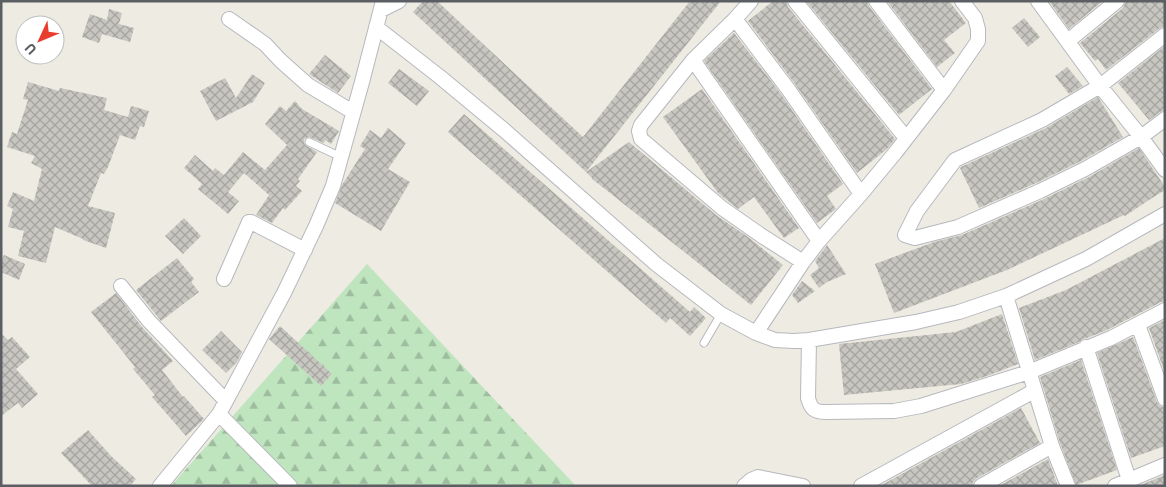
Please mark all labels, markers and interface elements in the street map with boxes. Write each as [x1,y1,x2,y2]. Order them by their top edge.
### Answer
north arrow [15,15,65,65]
text: U [21,39,40,59]

